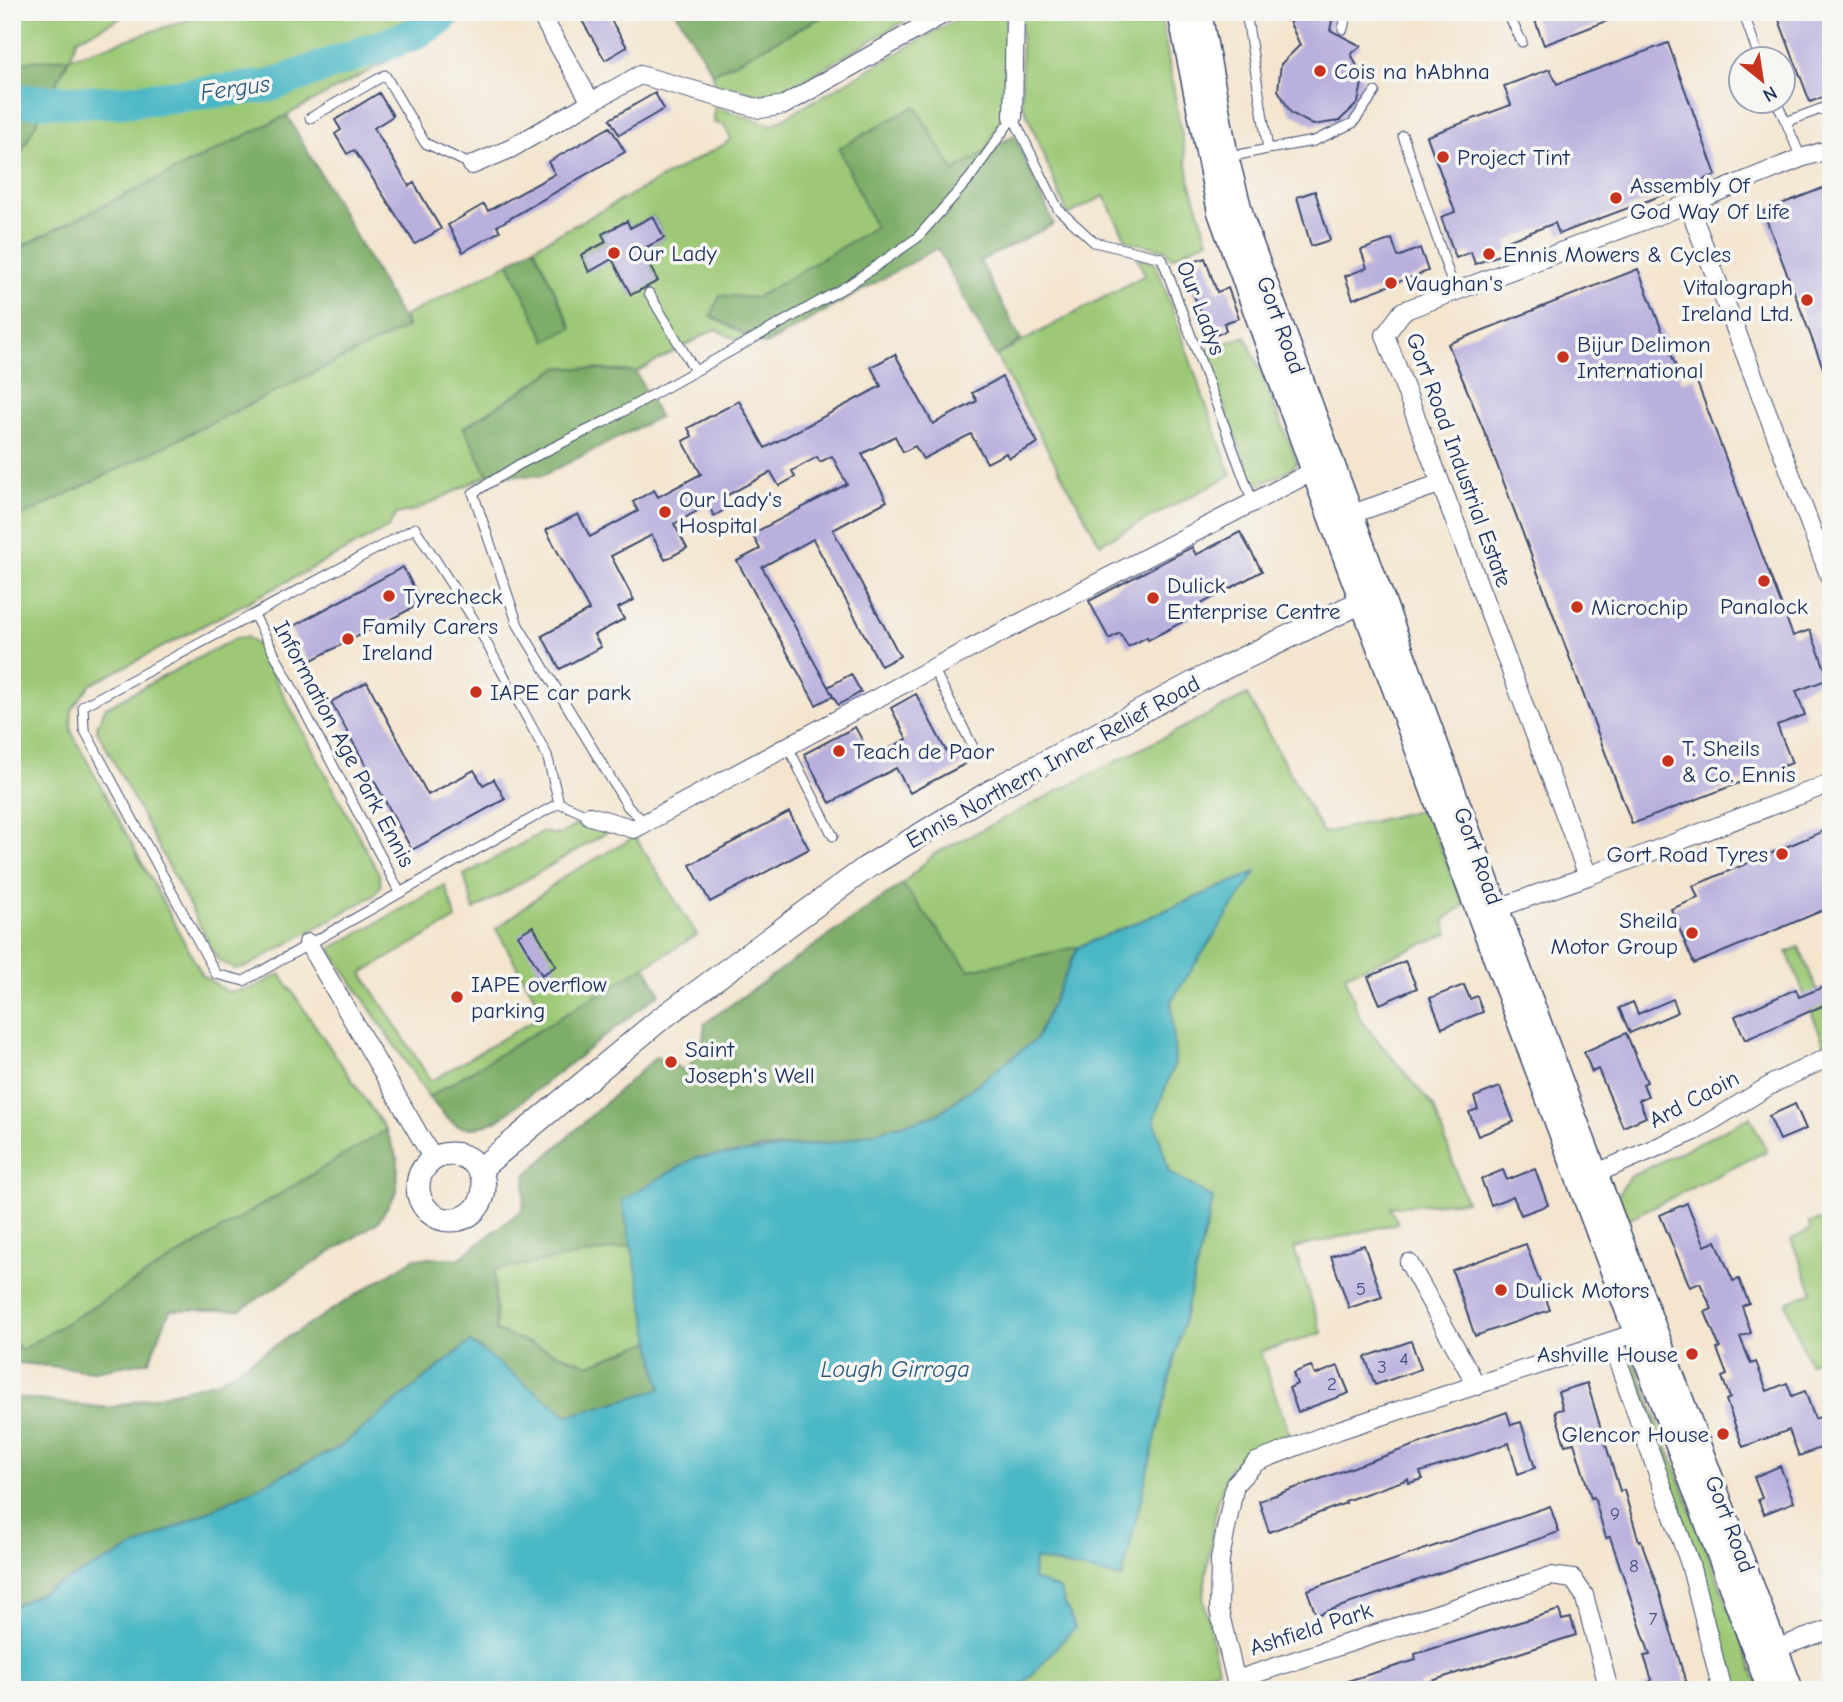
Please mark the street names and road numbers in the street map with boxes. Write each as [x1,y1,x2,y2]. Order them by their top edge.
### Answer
street label: Our Ladys [1171,257,1231,359]
street label: Gort Road [1251,273,1311,377]
street label: Gort Road Industrial Estate [1400,329,1518,591]
street label: Information Age Park Ennis [268,616,420,872]
street label: Ennis Northern Inner Relief Road [902,670,1204,854]
street label: Gort Road [1448,804,1508,908]
street label: Ard Caoin [1644,1064,1744,1134]
street label: Gort Road [1699,1472,1761,1576]
street label: Ashfield Park [1246,1596,1376,1662]

